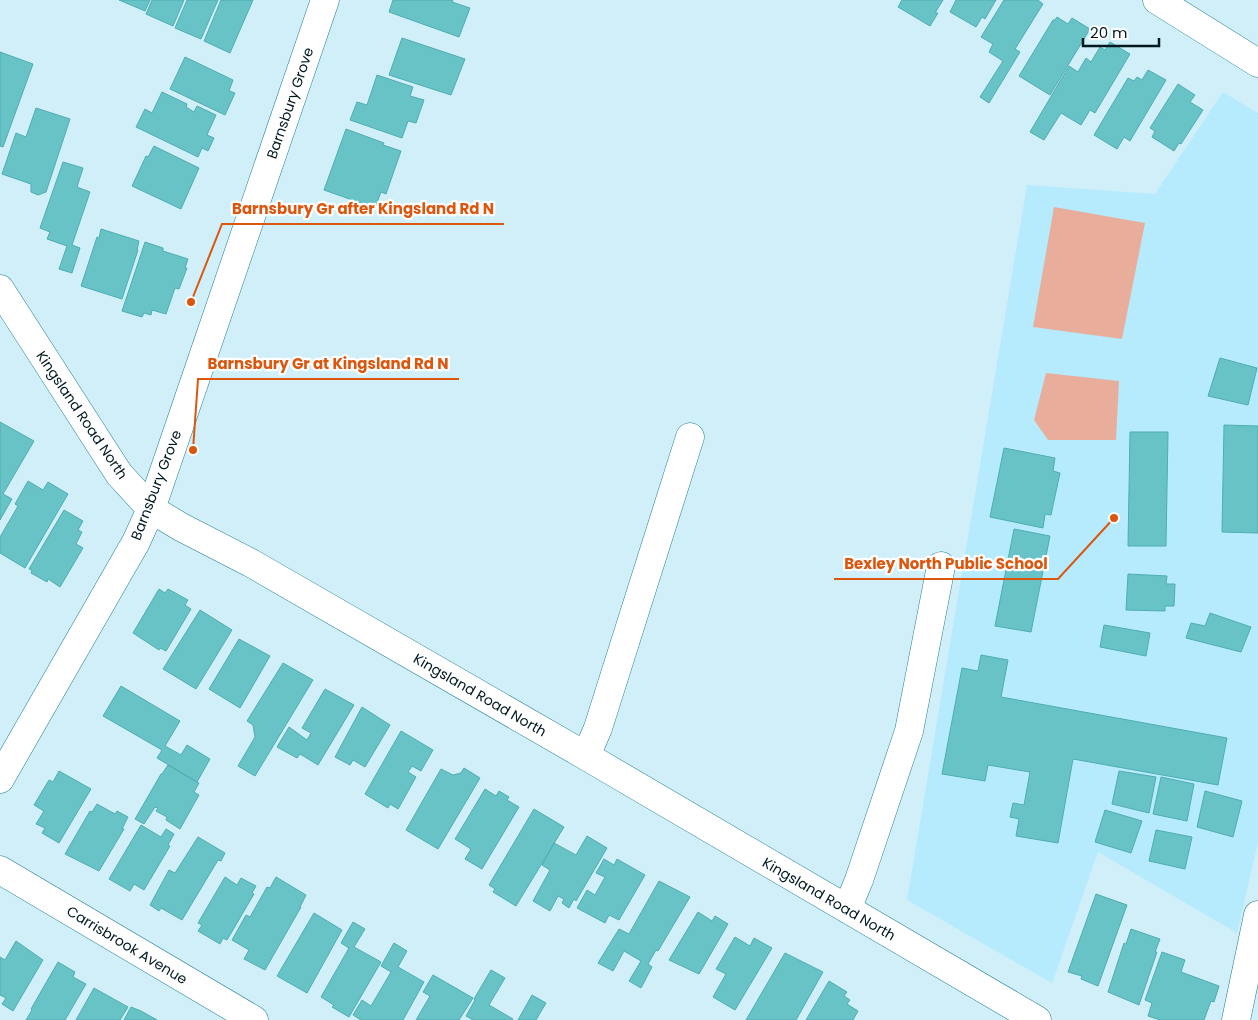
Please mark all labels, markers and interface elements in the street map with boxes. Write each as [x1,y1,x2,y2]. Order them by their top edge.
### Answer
scale bar [1083,15,1159,47]
text: 20 m [1090,22,1128,43]
street label: Barnsbury Grove [262,44,319,161]
callout: Barnsbury Gr after Kingsland Rd N [222,194,504,224]
text: Barnsbury Gr after Kingsland Rd N [232,198,494,219]
street label: Kingsland Road North [32,347,132,483]
callout: Barnsbury Gr at Kingsland Rd N [198,349,459,379]
text: Barnsbury Gr at Kingsland Rd N [208,353,448,374]
street label: Barnsbury Grove [126,427,186,543]
callout: Bexley North Public School [834,549,1058,579]
text: Bexley North Public School [844,553,1048,574]
street label: Kingsland Road North [410,649,550,741]
street label: Kingsland Road North [759,853,899,945]
street label: Carrisbrook Avenue [63,901,191,989]

